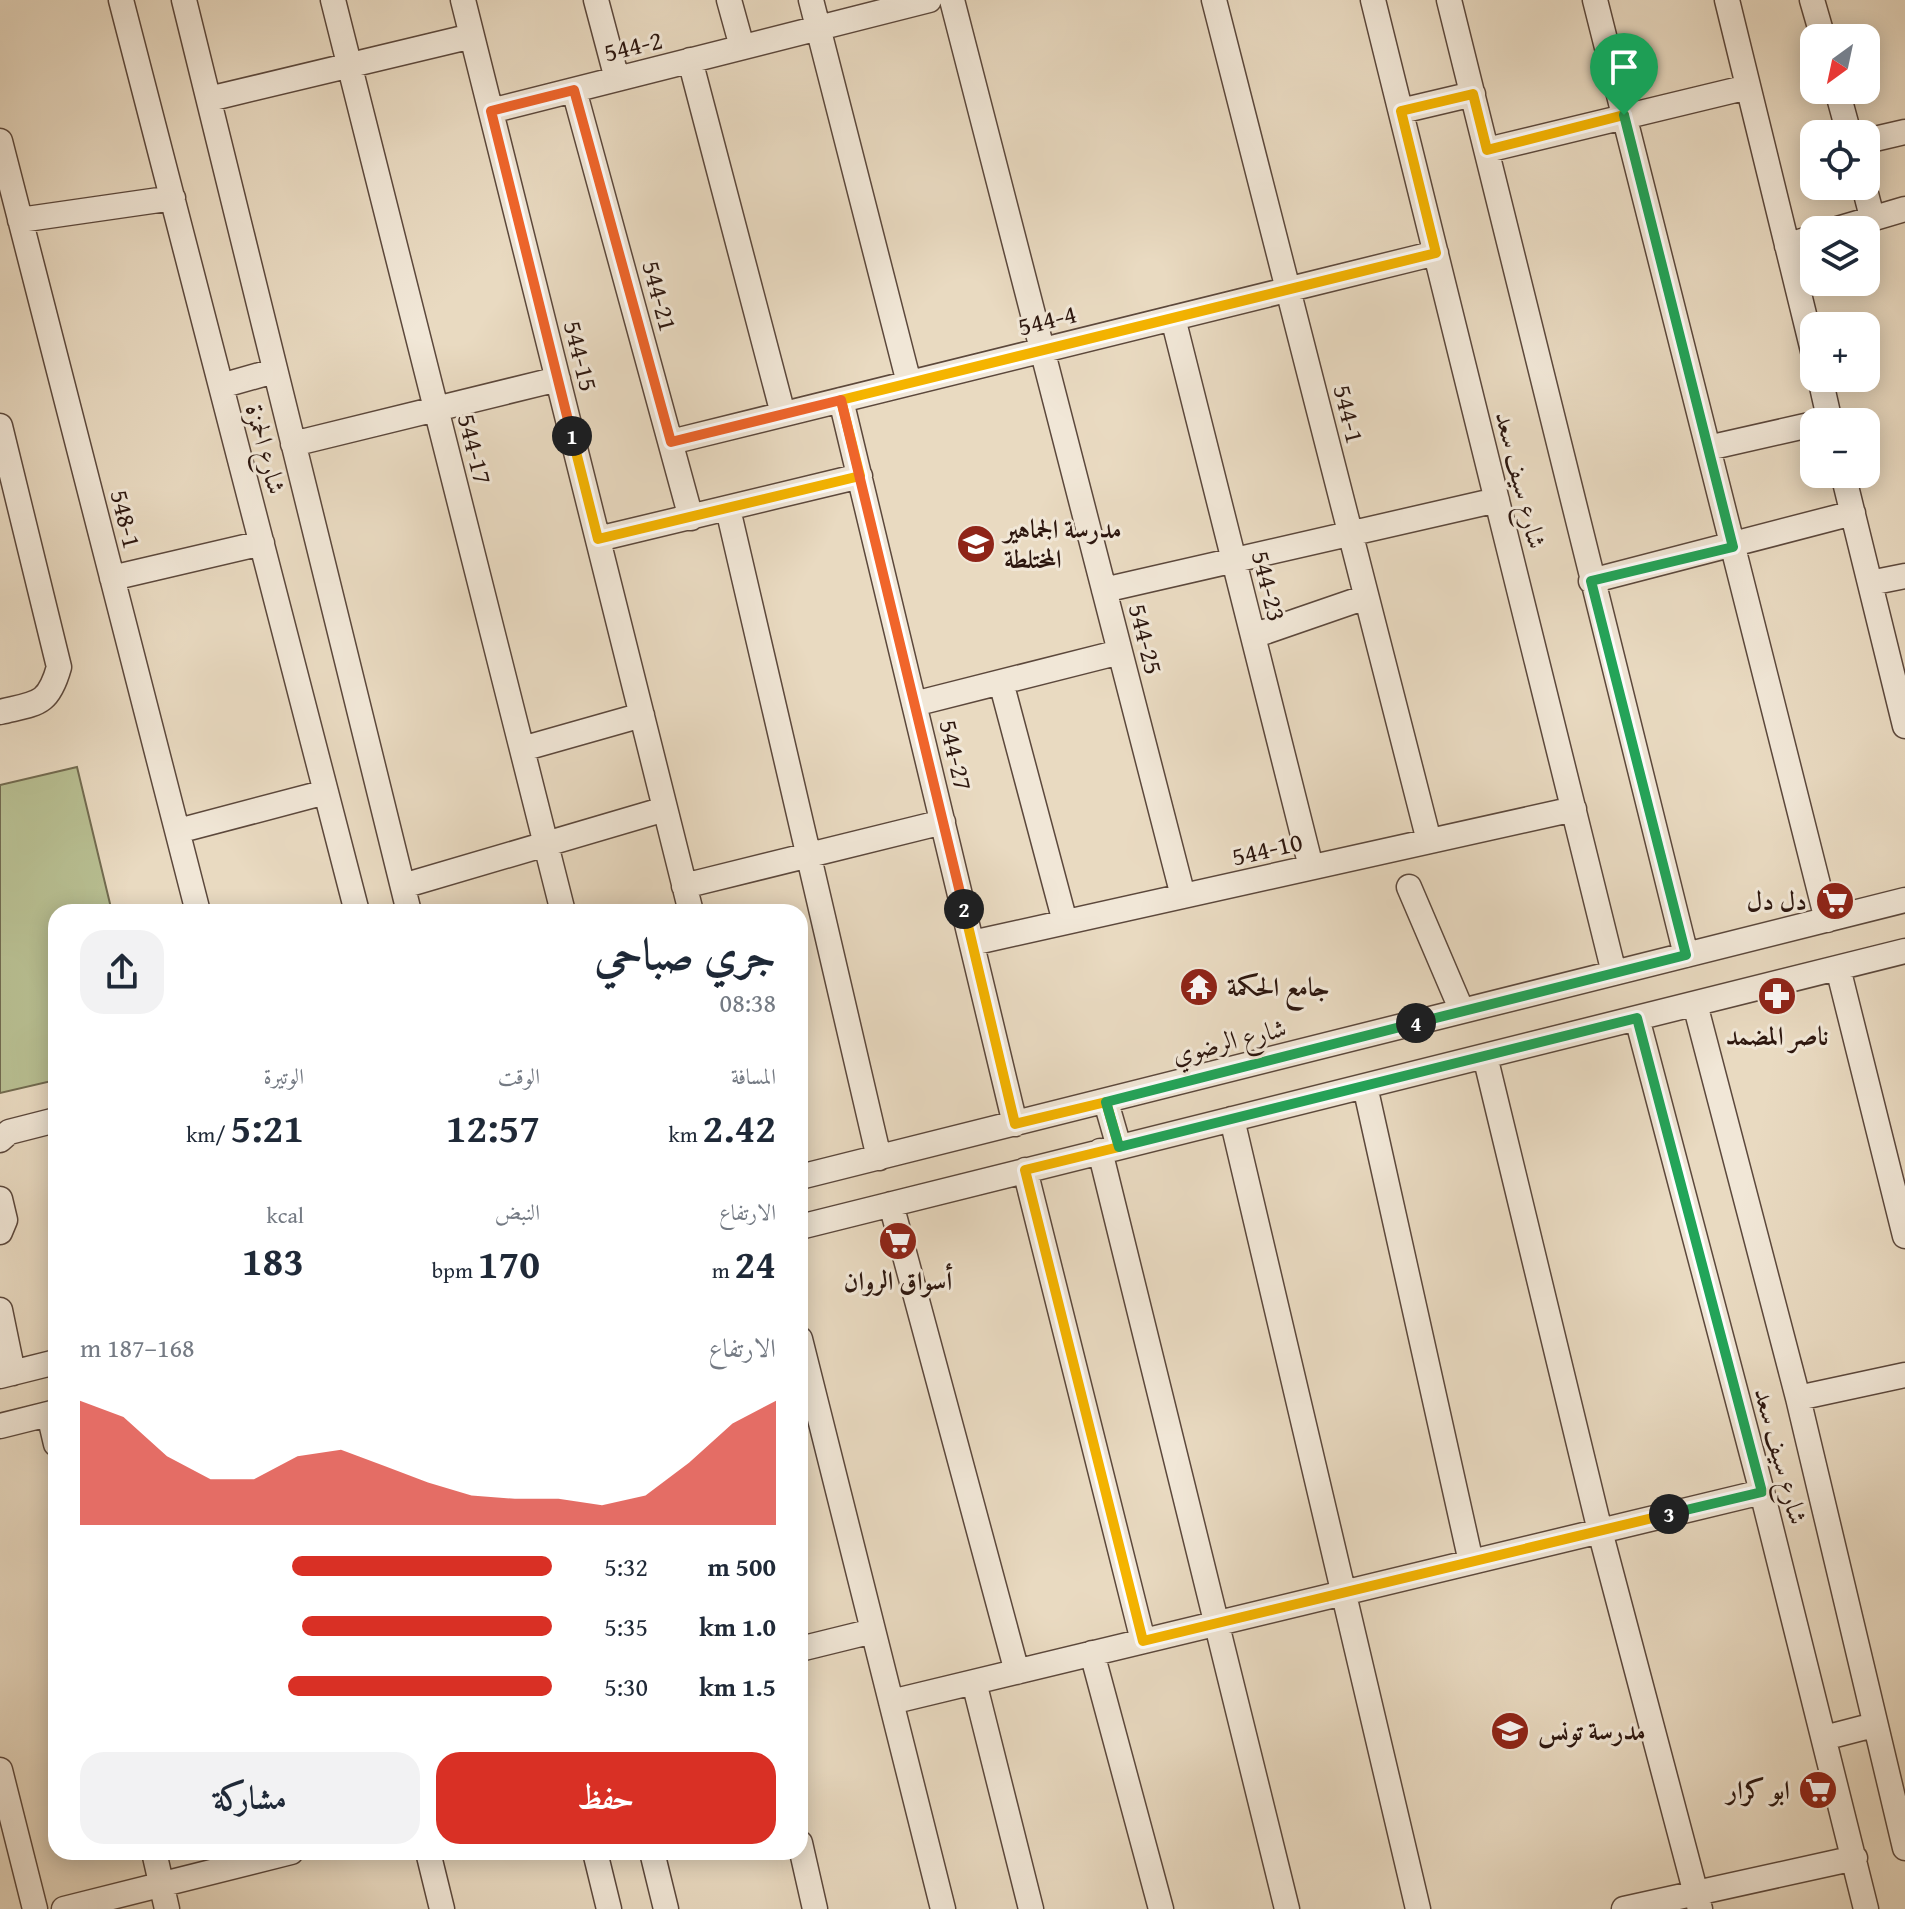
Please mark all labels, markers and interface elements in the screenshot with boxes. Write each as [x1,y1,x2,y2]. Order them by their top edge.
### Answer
street label: 544-2 [600,19,666,72]
north arrow [1800,24,1880,104]
map controls [1800,24,1880,488]
pin [1590,33,1658,115]
icon: arrive [1602,45,1646,89]
button: locate [1800,120,1880,200]
button: layers [1800,216,1880,296]
street label: 544-21 [632,256,689,335]
street label: 544-4 [1014,293,1080,346]
button: + [1800,312,1880,392]
street label: 544-15 [554,316,609,395]
street label: 544-1 [1323,381,1376,447]
street label: شارع الحمزة [233,399,297,499]
street label: شارع سيف سعد [1483,407,1557,553]
button: − [1800,408,1880,488]
street label: 544-17 [448,409,503,488]
pin: 1 [552,416,592,456]
text: 1 [566,420,578,452]
street label: 548-1 [100,486,153,552]
place label: مدرسة الجماهير المختلطة [1001,509,1122,578]
school or university icon: مدرسة الجماهير المختلطة [955,523,997,565]
street label: 544-23 [1242,546,1297,625]
street label: 544-25 [1119,599,1174,678]
street label: 544-27 [929,716,984,794]
street label: 544-10 [1228,821,1306,876]
supermarket icon: دل دل [1814,880,1856,922]
place label: دل دل [1747,881,1807,920]
pin: 2 [944,889,984,929]
text: 2 [958,893,970,925]
text: جري صباحي [594,921,776,985]
button: share [80,930,164,1014]
temple icon: جامع الحكمة [1178,966,1220,1008]
place label: جامع الحكمة [1227,967,1330,1011]
pharmacy icon: ناصر المضمد [1756,975,1798,1017]
text: 08:38 [720,983,776,1022]
pin: 4 [1396,1003,1436,1043]
street label: شارع الرضوي [1168,1007,1291,1076]
text: 4 [1410,1007,1422,1039]
place label: ناصر المضمد [1726,1016,1828,1055]
text: الوتيرة [263,1060,304,1092]
text: الوقت [498,1060,540,1092]
text: المسافة [731,1060,776,1092]
text: 5:21 [231,1098,304,1157]
text: 12:57 [446,1098,540,1157]
text: 2.42 [703,1098,776,1157]
text: /km [186,1118,231,1150]
text: km [669,1118,703,1150]
text: النبض [495,1196,540,1228]
text: الارتفاع [719,1196,776,1228]
text: kcal [266,1199,304,1231]
supermarket icon: أسواق الروان [877,1220,919,1262]
text: 183 [242,1231,304,1290]
text: 170 [478,1234,540,1293]
text: 24 [735,1234,776,1293]
text: bpm [432,1254,478,1286]
text: m [712,1254,735,1286]
place label: أسواق الروان [844,1261,953,1300]
text: 168–187 m [80,1328,194,1367]
text: الارتفاع [709,1328,776,1367]
street label: شارع سيف سعد [1742,1383,1818,1529]
pin: 3 [1649,1494,1689,1534]
text: 3 [1663,1498,1675,1530]
text: 5:32 [604,1547,648,1586]
text: 500 m [708,1547,776,1586]
text: 5:35 [604,1607,648,1646]
text: 1.0 km [699,1607,776,1646]
text: 5:30 [604,1667,648,1706]
text: 1.5 km [699,1667,776,1706]
school or university icon: مدرسة تونس [1489,1710,1531,1752]
place label: مدرسة تونس [1538,1711,1646,1750]
button: مشاركة [80,1752,420,1844]
button: حفظ [436,1752,776,1844]
supermarket icon: ابو كرار [1797,1769,1839,1811]
place label: ابو كرار [1724,1770,1790,1809]

